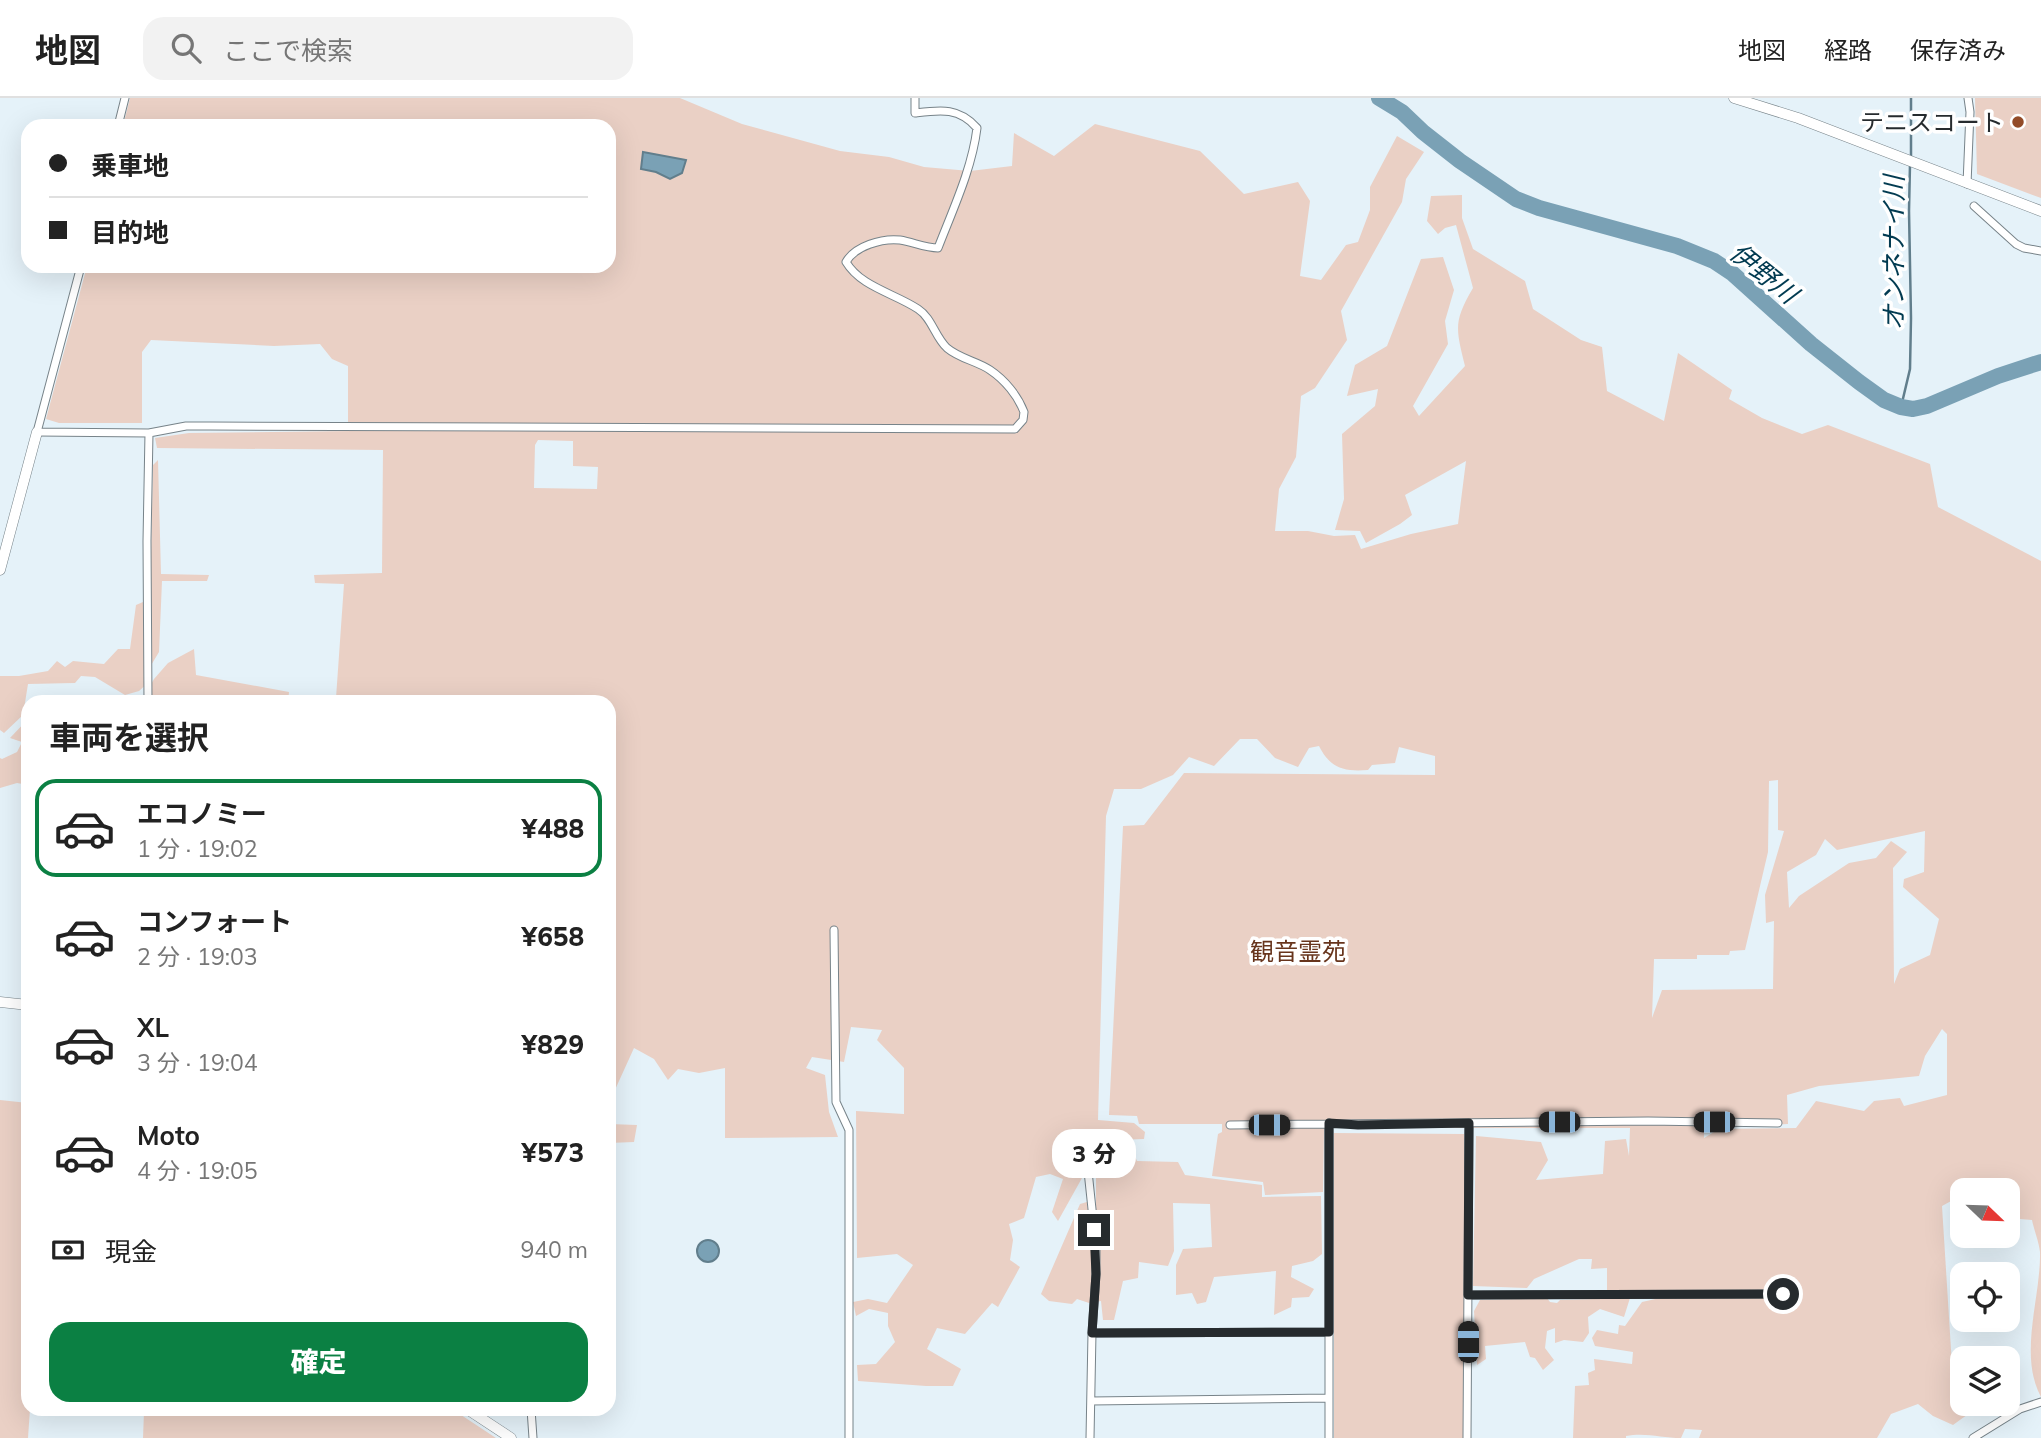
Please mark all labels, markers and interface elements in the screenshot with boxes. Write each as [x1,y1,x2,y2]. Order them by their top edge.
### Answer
search box [143,17,633,80]
text: 地図 [35,29,101,70]
icon: search [167,29,205,67]
text: ここで検索 [223,34,353,67]
text: 地図 [1738,35,1786,65]
text: 経路 [1824,35,1872,65]
text: 保存済み [1910,35,2006,65]
place label: テニスコート [1860,107,2004,137]
marker: テニスコート [2010,114,2026,130]
text: 乗車地 [91,149,169,182]
water label: オンネナイ川 [1877,172,1910,331]
text: 目的地 [91,216,169,249]
water label: 伊野川 [1723,236,1807,312]
text: 車両を選択 [49,717,209,757]
icon: car [53,797,116,860]
text: エコノミー [137,797,267,830]
text: ¥488 [522,812,584,845]
text: 1 分 · 19:02 [137,834,258,863]
icon: car [53,905,116,968]
text: コンフォート [137,905,292,938]
text: ¥658 [522,920,584,953]
park label: 観音霊苑 [1250,936,1346,966]
text: 2 分 · 19:03 [137,942,258,971]
text: XL [137,1011,169,1044]
icon: car [53,1013,116,1076]
text: ¥829 [522,1028,584,1061]
text: 3 分 · 19:04 [137,1048,258,1077]
car [1539,1112,1581,1133]
car [1694,1112,1736,1133]
car [1249,1115,1291,1136]
text: Moto [137,1119,200,1152]
icon: car [53,1121,116,1184]
callout: 3 分 [1052,1128,1136,1178]
text: ¥573 [522,1136,584,1169]
text: 3 分 [1072,1139,1116,1168]
text: 4 分 · 19:05 [137,1156,258,1185]
north arrow [1950,1178,2020,1248]
map controls [1950,1178,2020,1416]
route end [1078,1214,1110,1246]
icon: cash [49,1231,87,1269]
text: 現金 [105,1235,157,1268]
text: 940 m [520,1235,588,1264]
button: locate [1950,1262,2020,1332]
route start [1767,1278,1799,1310]
car [1458,1321,1479,1363]
button: 確定 [49,1322,588,1402]
button: layers [1950,1346,2020,1416]

